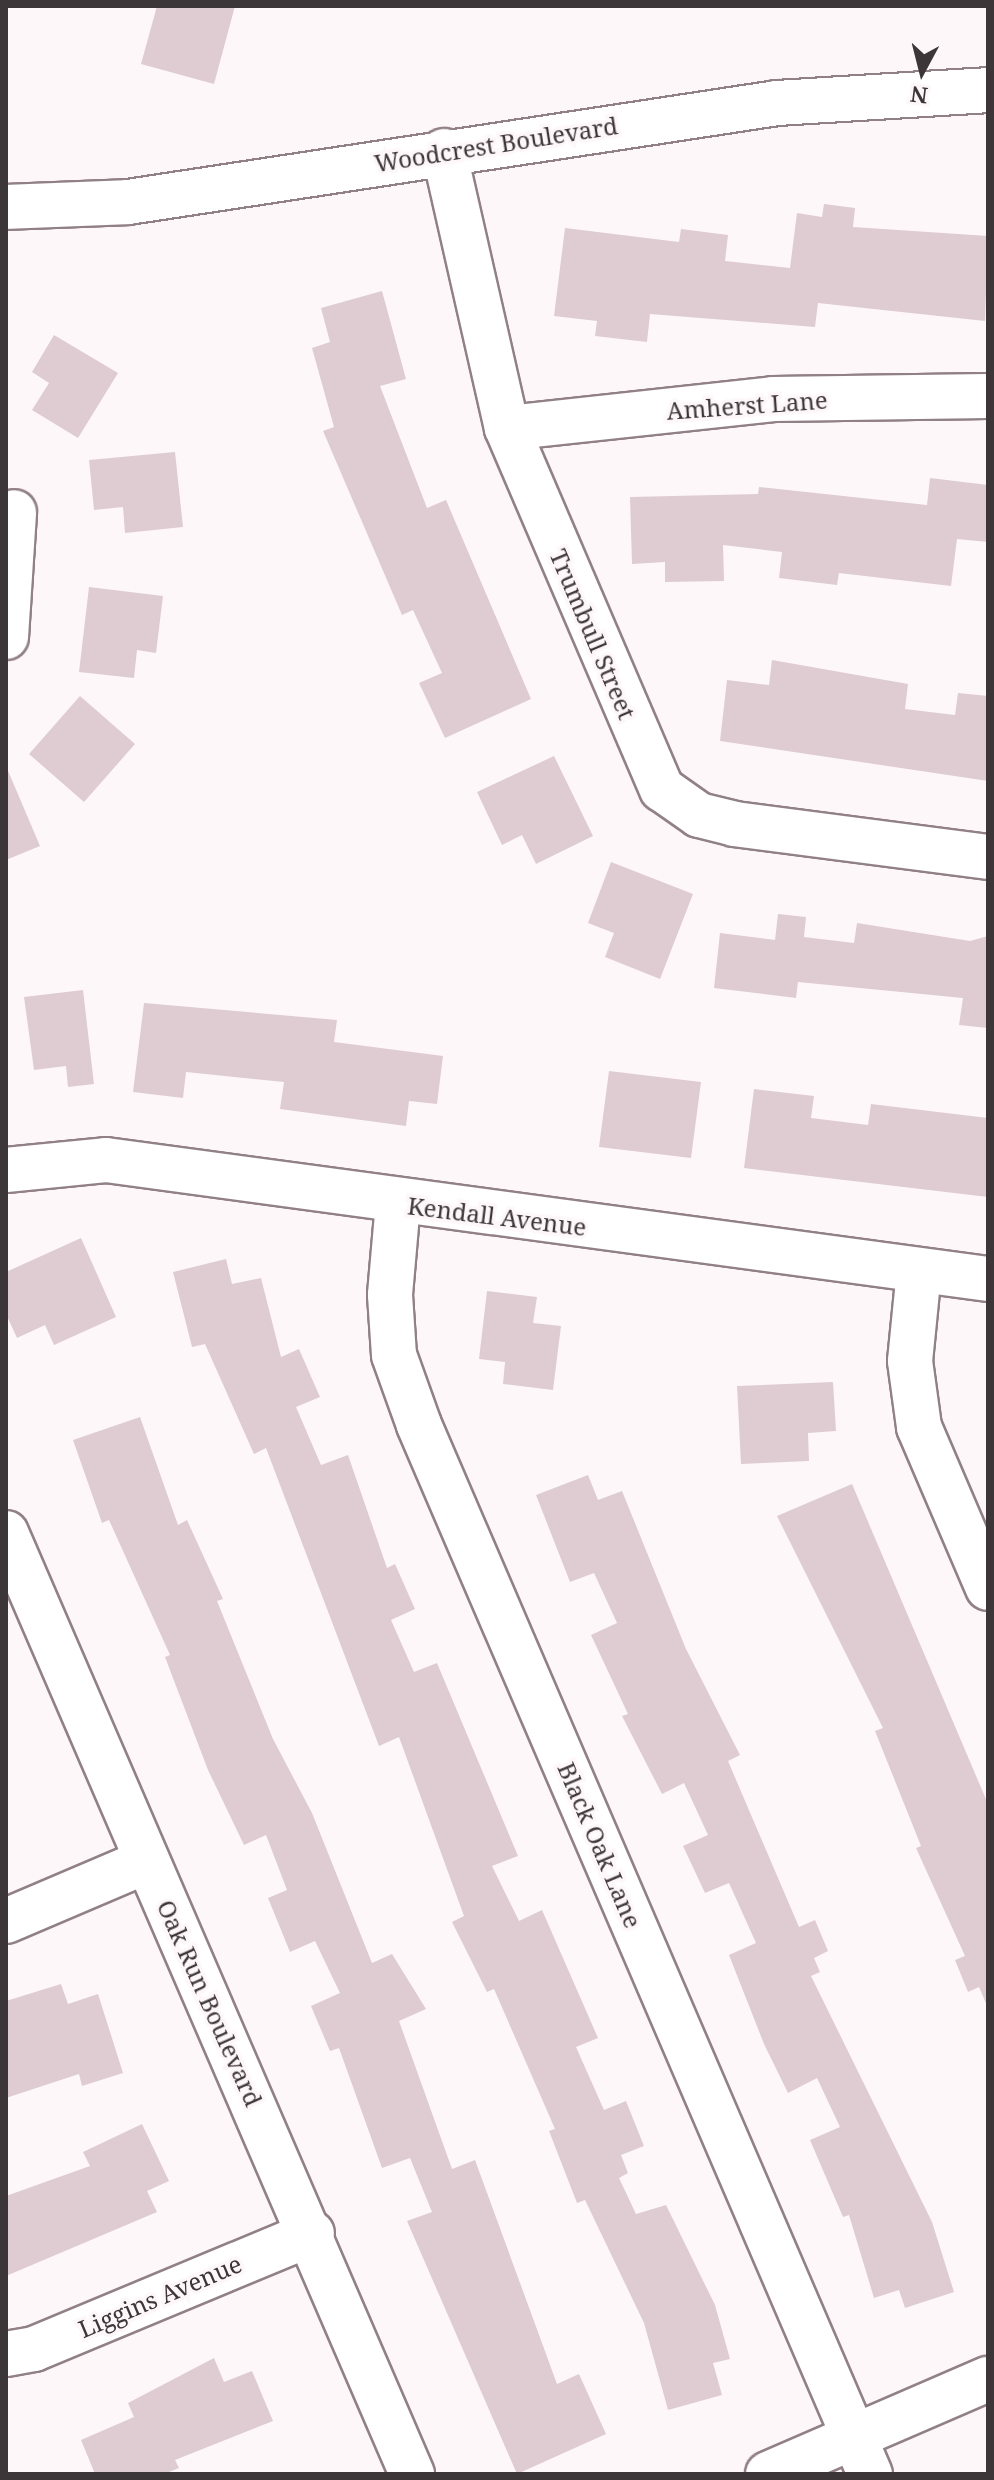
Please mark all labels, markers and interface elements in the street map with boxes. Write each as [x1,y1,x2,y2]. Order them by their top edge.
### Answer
north arrow [882,32,962,112]
text: N [909,80,930,112]
street label: Woodcrest Boulevard [372,111,620,177]
street label: Amherst Lane [666,385,828,425]
street label: Trumbull Street [544,545,642,723]
street label: Kendall Avenue [406,1191,588,1241]
street label: Black Oak Lane [552,1758,648,1932]
street label: Oak Run Boulevard [152,1895,268,2111]
street label: Liggins Avenue [74,2249,246,2343]

